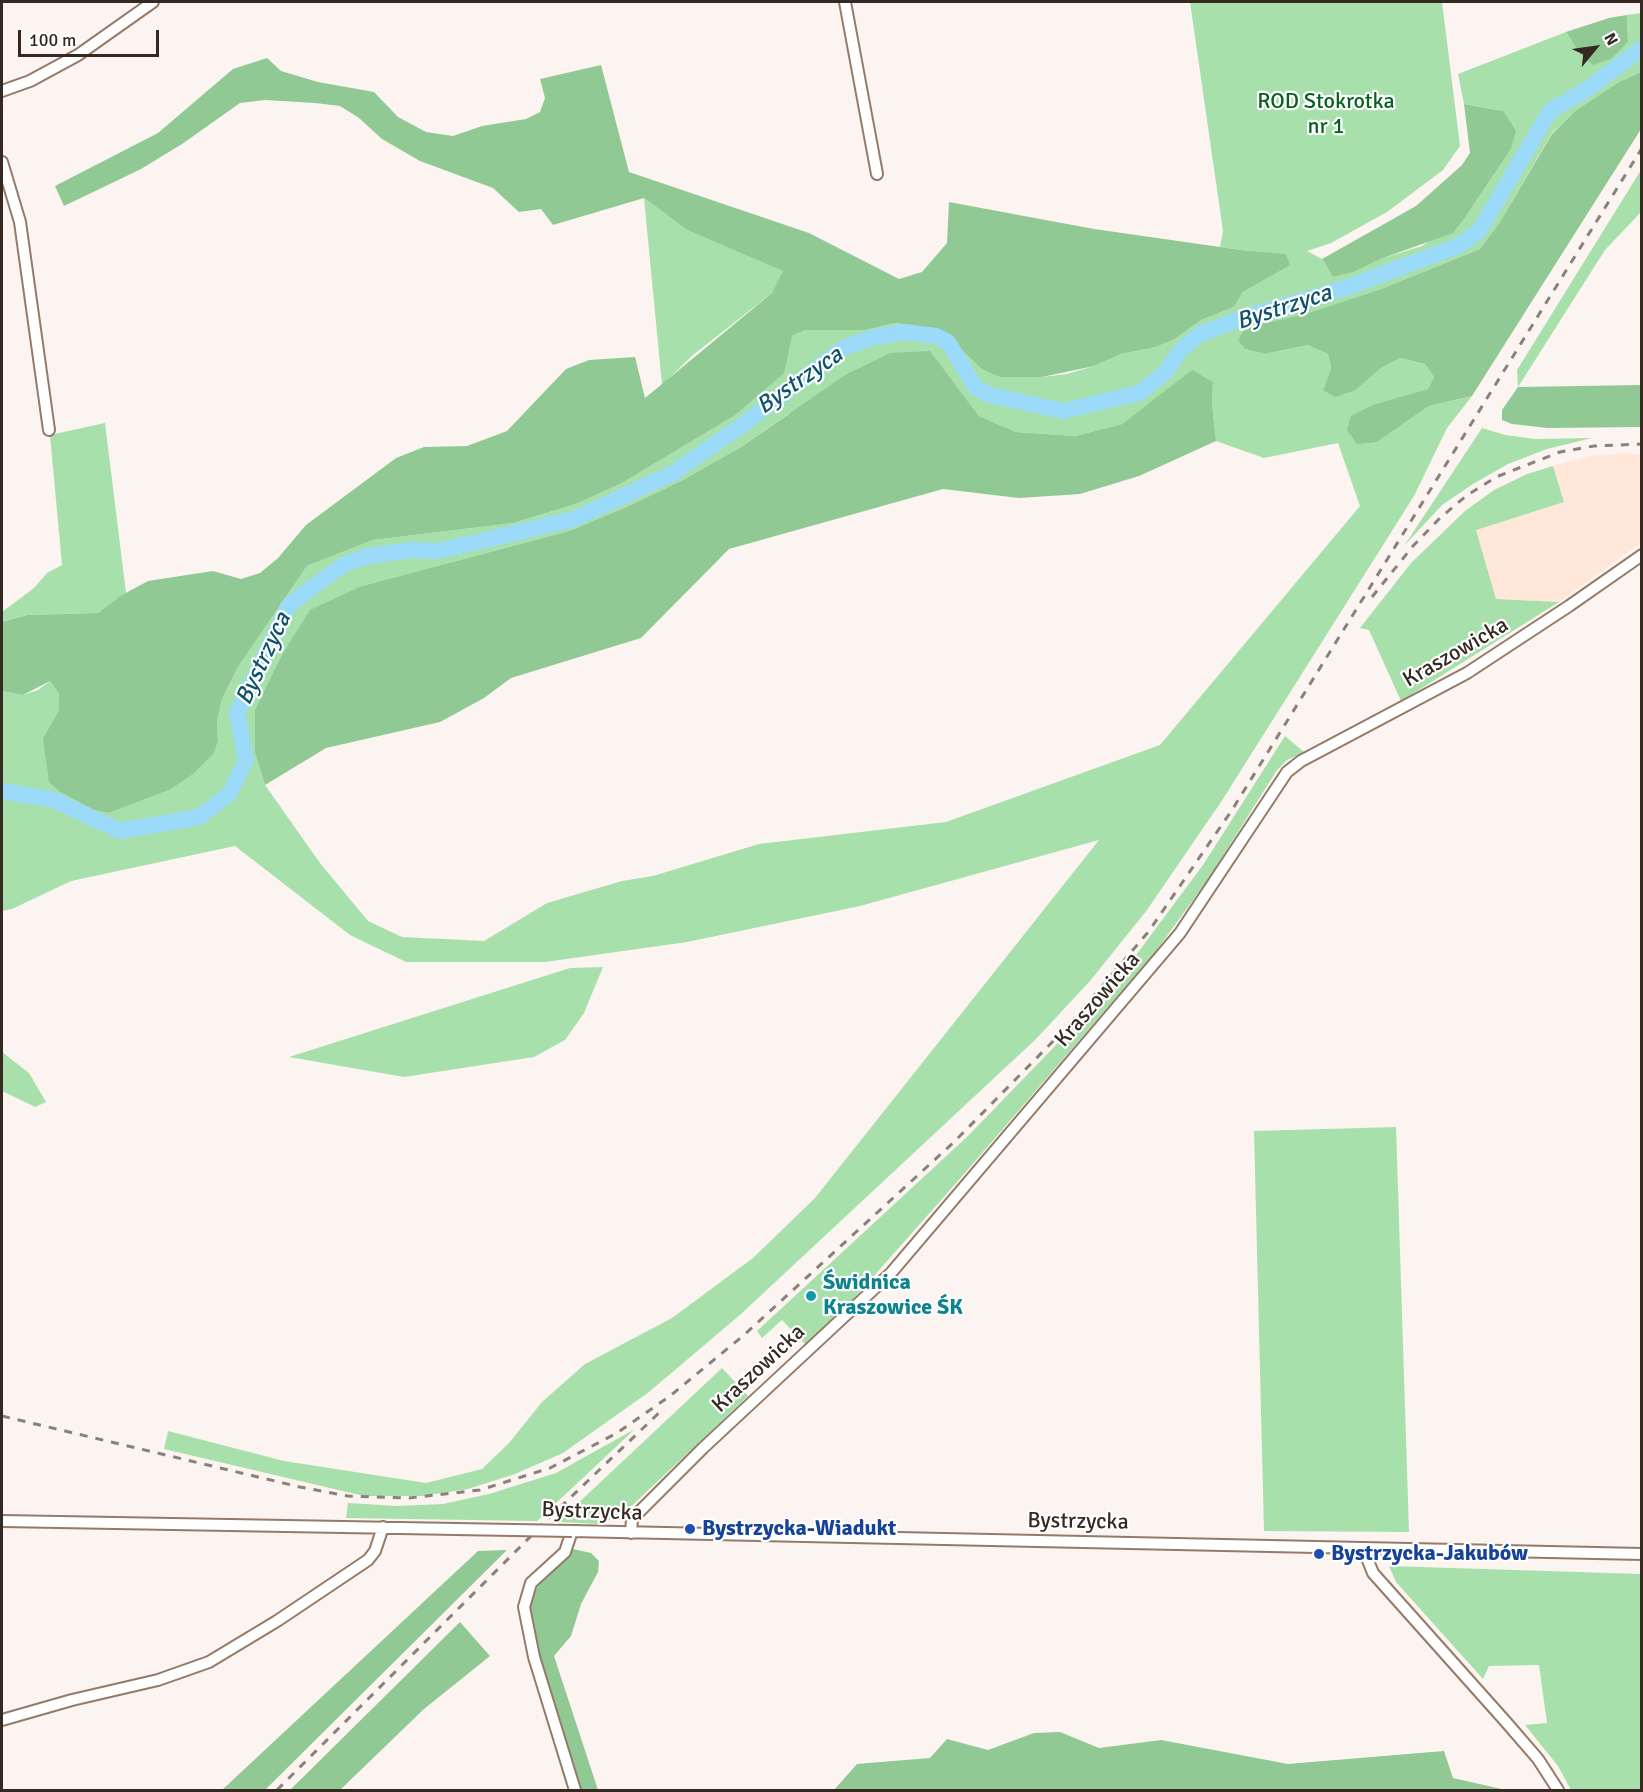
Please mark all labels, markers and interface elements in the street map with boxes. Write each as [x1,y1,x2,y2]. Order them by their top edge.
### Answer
scale bar [21,18,162,56]
north arrow [1565,18,1625,78]
text: 100 m [29,29,76,51]
text: N [1599,30,1622,49]
park label: ROD Stokrotka nr 1 [1257,89,1395,140]
water label: Bystrzyca [1233,279,1335,337]
water label: Bystrzyca [751,341,849,421]
water label: Bystrzyca [230,608,298,710]
street label: Kraszowicka [1399,612,1513,694]
street label: Kraszowicka [1050,947,1146,1053]
place label: Świdnica Kraszowice ŚK [823,1270,963,1322]
marker: Świdnica Kraszowice ŚK [804,1289,818,1303]
street label: Kraszowicka [707,1319,811,1419]
street label: Bystrzycka [541,1497,643,1527]
street label: Bystrzycka [1027,1508,1129,1536]
place label: Bystrzycka-Wiadukt [702,1516,896,1542]
marker: Bystrzycka-Wiadukt [683,1522,697,1536]
place label: Bystrzycka-Jakubów [1331,1541,1528,1567]
marker: Bystrzycka-Jakubów [1312,1547,1326,1561]

